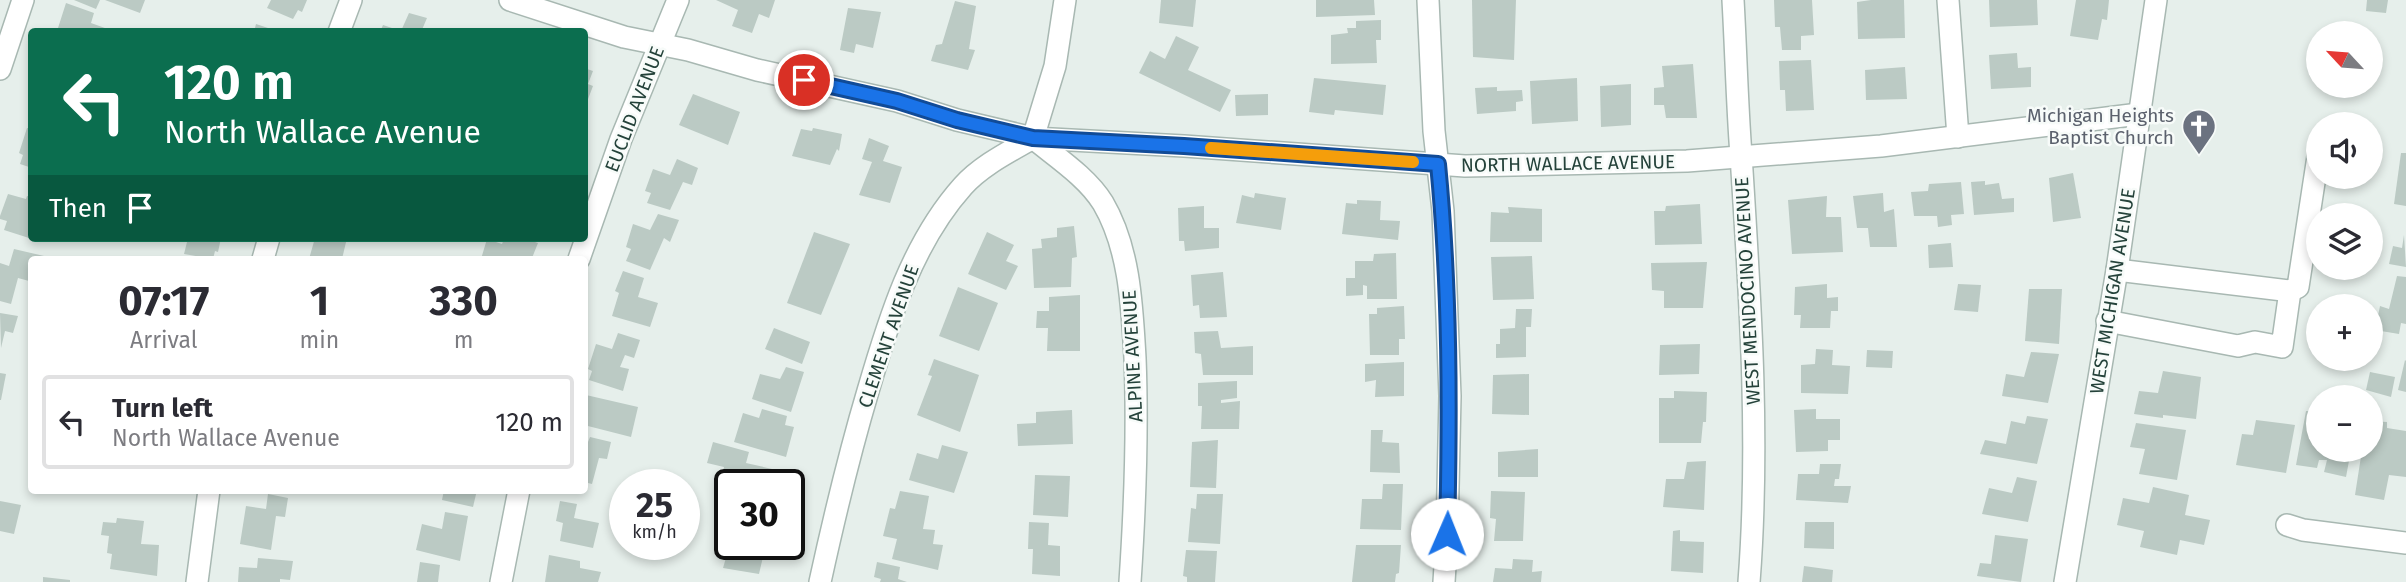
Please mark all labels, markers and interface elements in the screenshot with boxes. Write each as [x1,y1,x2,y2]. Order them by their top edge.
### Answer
north arrow [2306,21,2384,98]
map controls [2306,21,2383,462]
street label: EUCLID AVENUE [600,43,669,175]
pin [774,50,834,110]
text: 120 m [164,53,294,112]
icon: left [49,56,140,147]
icon: arrive [785,61,823,99]
place label: Michigan Heights Baptist Church [2027,104,2174,149]
church icon: Michigan Heights Baptist Church [2180,107,2218,156]
button: sound [2306,112,2383,189]
text: North Wallace Avenue [164,113,481,151]
street label: NORTH WALLACE AVENUE [1461,150,1675,177]
street label: WEST MENDOCINO AVENUE [1730,176,1765,406]
street label: WEST MICHIGAN AVENUE [2085,187,2140,396]
icon: arrive [121,189,159,227]
text: Then [49,193,107,224]
button: layers [2306,203,2383,280]
street label: CLEMENT AVENUE [853,261,924,411]
text: 07:17 [118,276,209,326]
text: 1 [310,276,329,326]
text: 330 [429,276,498,326]
street label: ALPINE AVENUE [1118,289,1147,423]
button: + [2306,294,2383,371]
text: Arrival [130,326,197,354]
text: min [300,326,339,354]
text: m [454,326,473,354]
button: − [2306,385,2383,462]
text: Turn left [112,393,213,424]
icon: left [53,403,91,441]
text: 120 m [495,407,563,438]
text: North Wallace Avenue [112,424,340,452]
speed limit sign: 30 [714,469,805,560]
text: 25 [636,484,673,526]
position arrow [1410,497,1484,571]
text: km/h [632,521,677,543]

